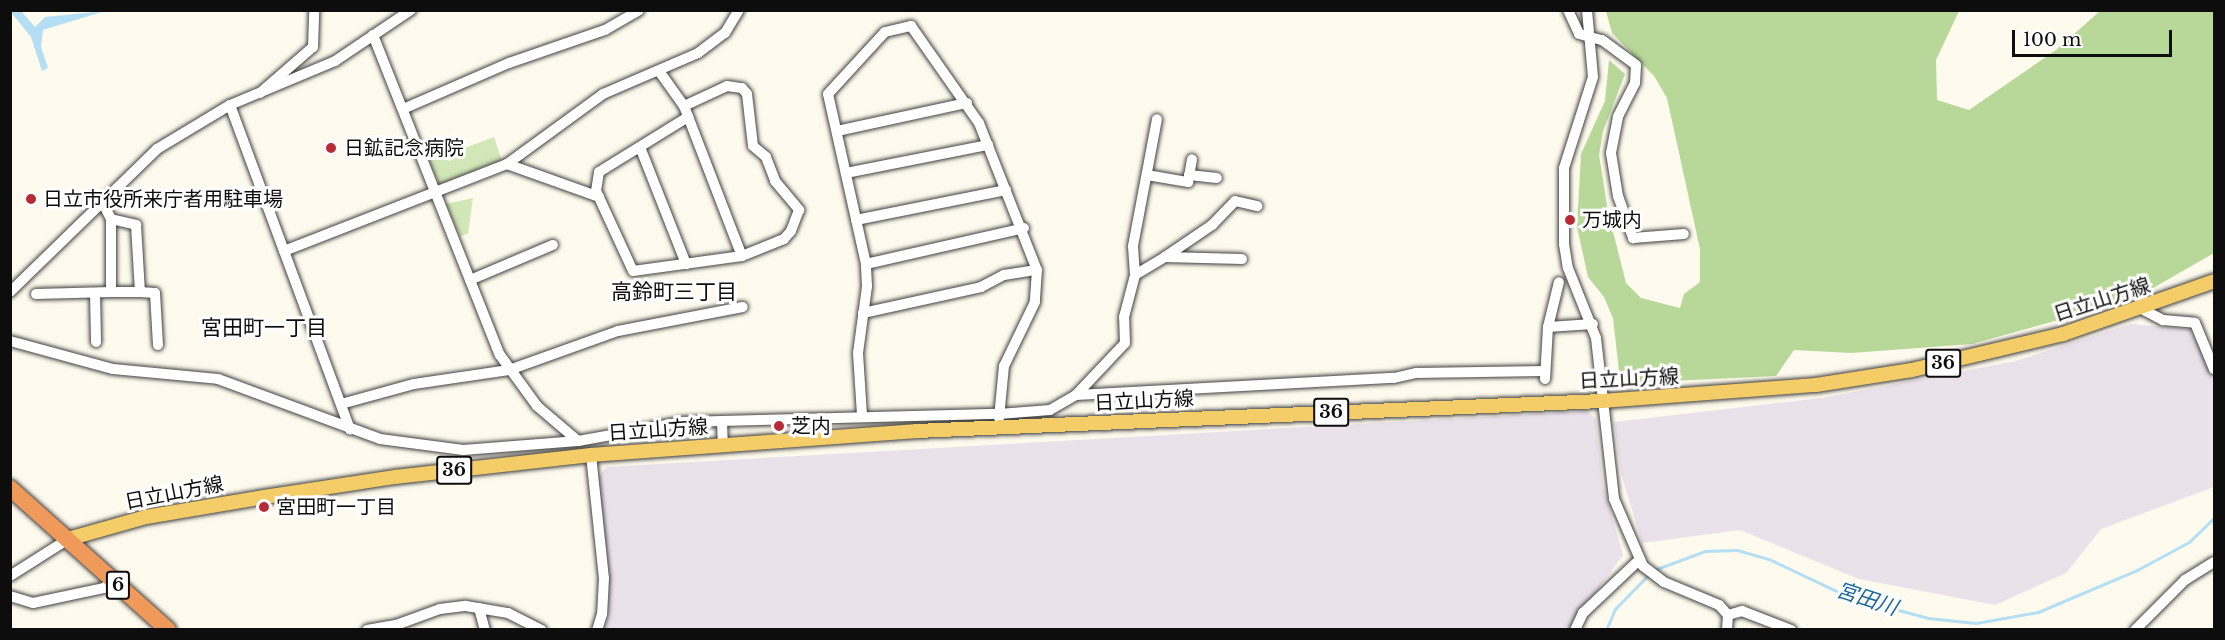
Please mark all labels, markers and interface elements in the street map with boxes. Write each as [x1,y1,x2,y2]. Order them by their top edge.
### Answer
scale bar [2015,18,2176,56]
text: 100 m [2023,29,2081,51]
place label: 日鉱記念病院 [344,136,464,160]
marker: 日鉱記念病院 [322,139,340,157]
place label: 日立市役所来庁者用駐車場 [43,187,283,211]
marker: 日立市役所来庁者用駐車場 [24,192,38,206]
place label: 万城内 [1582,208,1642,232]
marker: 万城内 [1563,213,1577,227]
street label: 日立山方線 [2051,273,2153,327]
district label: 高鈴町三丁目 [611,279,737,305]
district label: 宮田町一丁目 [201,315,327,341]
road number: 36 [1925,348,1961,378]
street label: 日立山方線 [1578,364,1680,394]
street label: 日立山方線 [1093,386,1195,416]
road number: 36 [1313,397,1349,427]
place label: 芝内 [791,414,831,438]
street label: 日立山方線 [607,415,709,445]
marker: 芝内 [772,419,786,433]
road number: 36 [436,455,472,485]
street label: 日立山方線 [123,472,225,514]
place label: 宮田町一丁目 [276,495,396,519]
marker: 宮田町一丁目 [257,500,271,514]
road number: 6 [104,570,132,600]
water label: 宮田川 [1833,577,1901,621]

